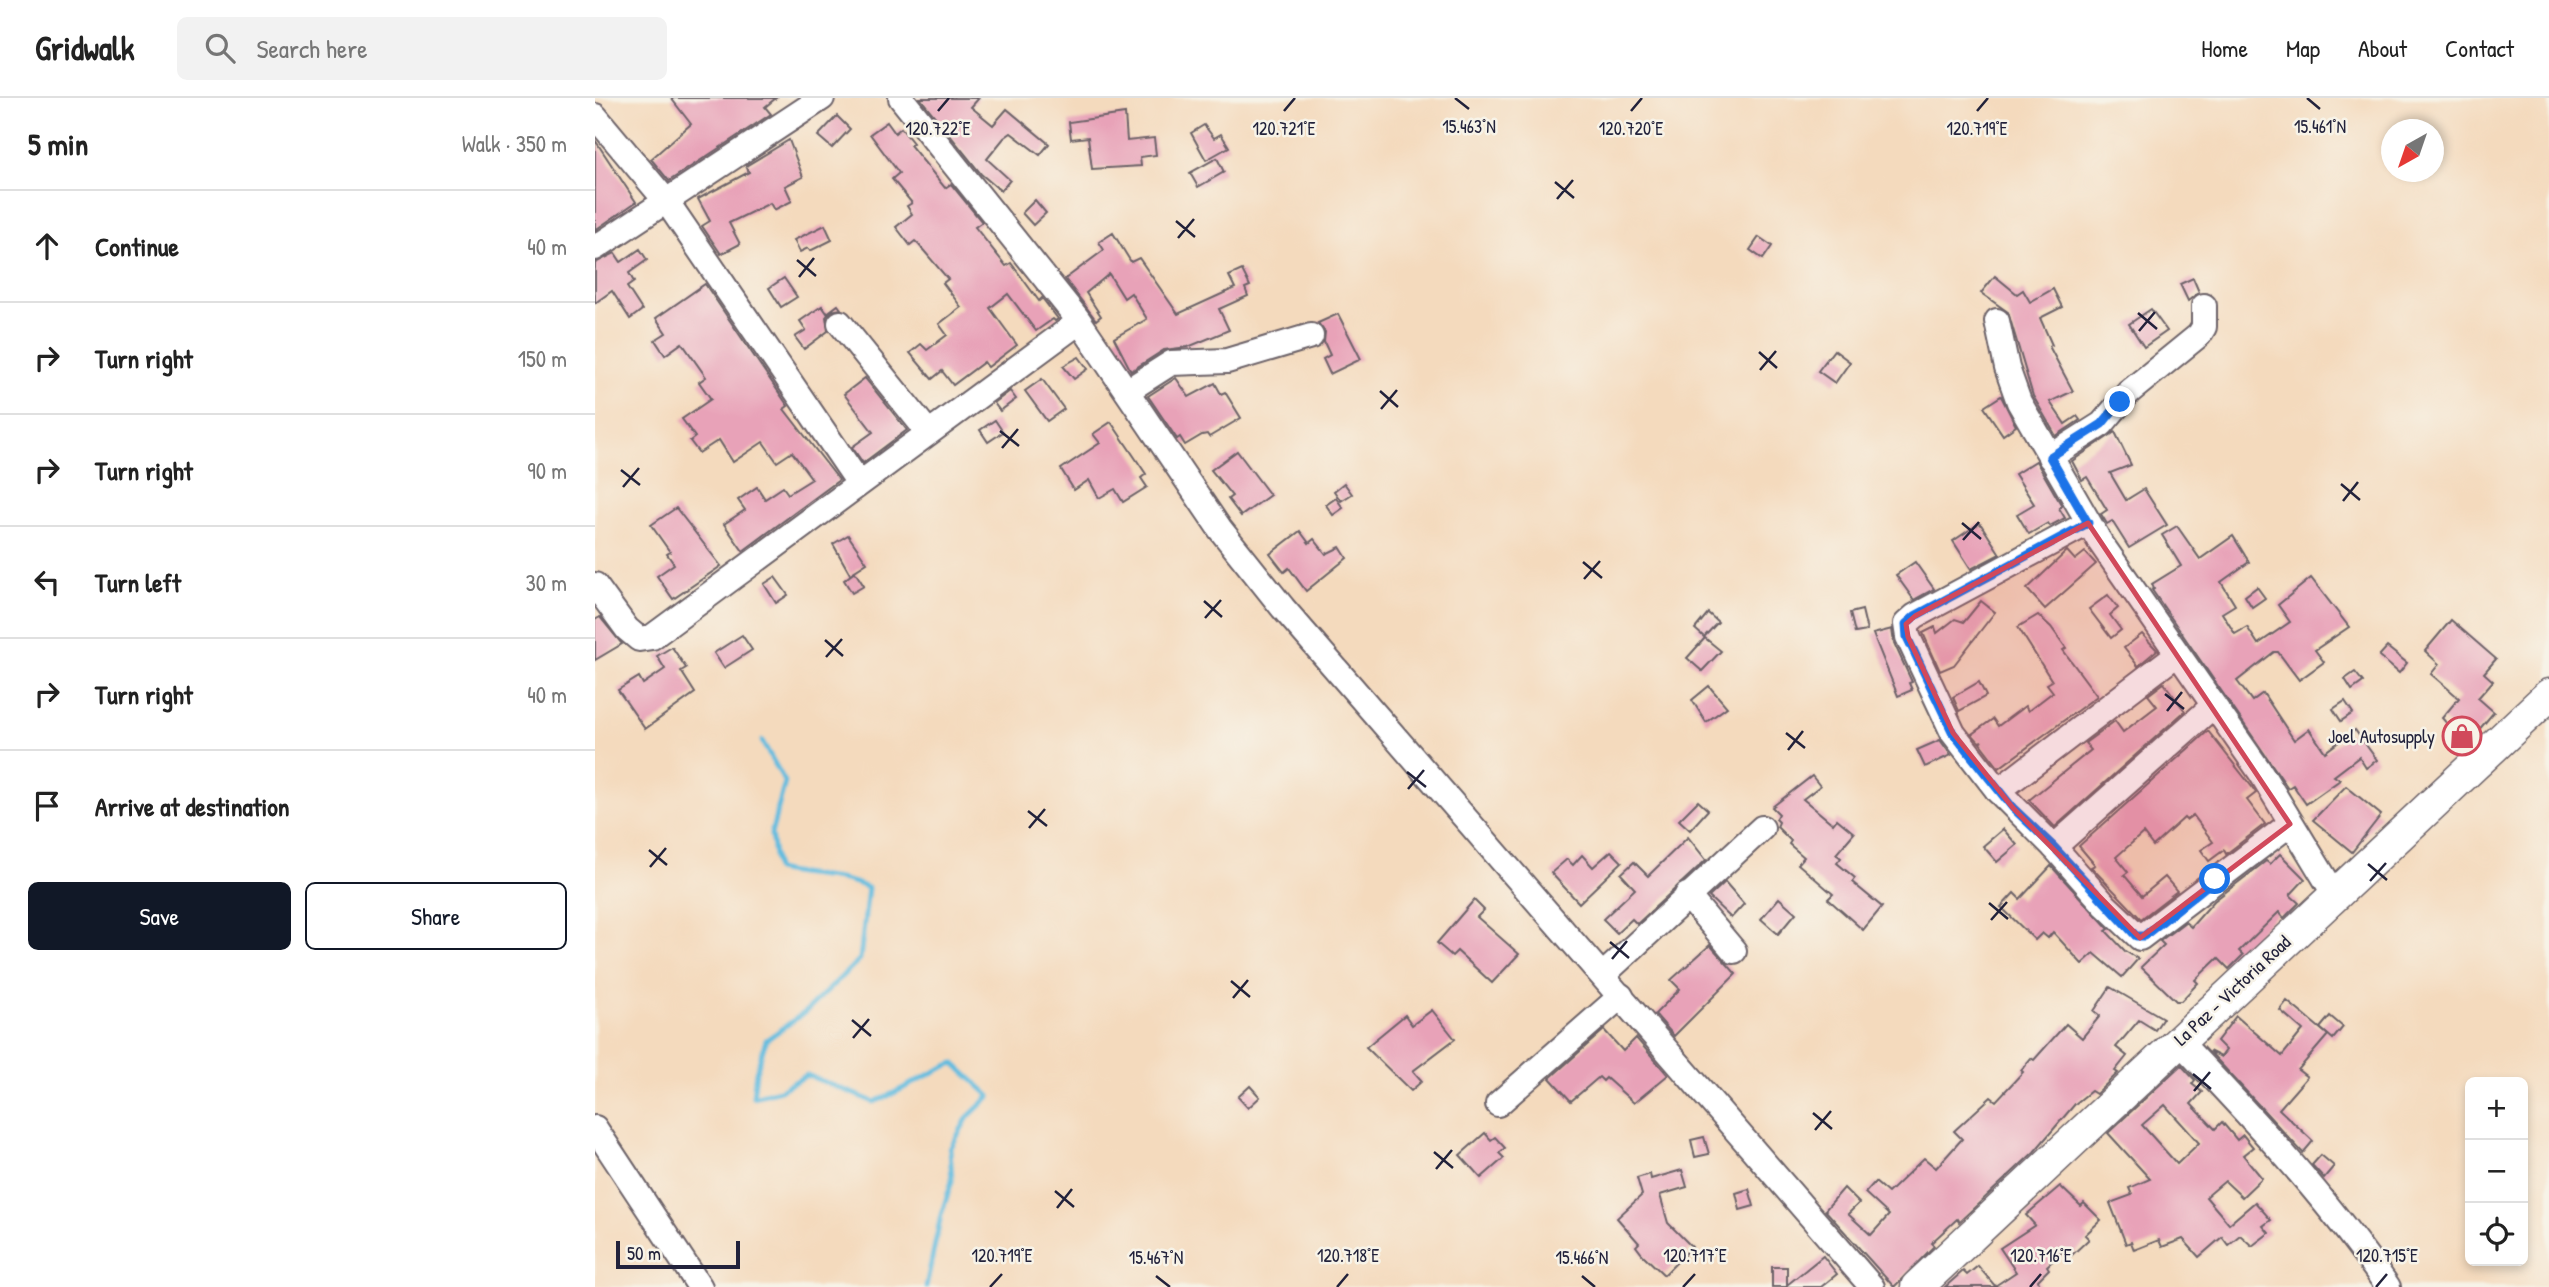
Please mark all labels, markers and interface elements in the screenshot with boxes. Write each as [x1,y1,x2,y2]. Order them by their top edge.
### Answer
search box [177,17,667,80]
text: Gridwalk [35,26,135,70]
icon: search [201,29,239,67]
text: Search here [257,31,368,66]
text: Home [2201,32,2248,64]
text: Map [2286,32,2320,64]
text: About [2358,32,2407,64]
text: Contact [2445,32,2514,64]
text: 15.463°N [1442,114,1496,139]
text: 15.461°N [2294,114,2346,139]
text: 120.722°E [906,116,970,141]
text: 120.721°E [1253,116,1315,141]
text: 120.720°E [1599,116,1663,141]
text: 120.719°E [1946,116,2008,141]
north arrow [2381,119,2444,182]
text: 5 min [28,124,88,164]
text: Walk · 350 m [462,128,567,159]
icon: ahead [28,227,66,265]
text: Continue [95,229,179,264]
text: 40 m [527,231,567,262]
icon: right [28,339,66,377]
text: Turn right [95,341,193,376]
text: 150 m [518,343,567,374]
route end [2104,386,2135,417]
icon: right [28,451,66,489]
text: Turn right [95,453,193,488]
text: 90 m [527,455,567,486]
icon: left [28,563,66,601]
text: Turn left [95,565,181,600]
text: 30 m [525,567,567,598]
icon: right [28,675,66,713]
text: Turn right [95,677,193,712]
text: 40 m [527,679,567,710]
shop icon: Joel Autosupply [2441,715,2483,757]
place label: Joel Autosupply [2328,723,2435,749]
icon: arrive [28,787,66,825]
text: Arrive at destination [95,789,290,824]
route start [2199,863,2230,894]
button: Save [28,882,291,950]
button: Share [305,882,567,950]
street label: La Paz - Victoria Road [2168,929,2297,1051]
map controls [2465,1077,2528,1266]
button: + [2465,1077,2528,1140]
button: − [2465,1140,2528,1203]
button: locate [2465,1203,2528,1266]
scale bar [616,1238,740,1270]
text: 50 m [627,1240,661,1266]
text: 120.719°E [971,1243,1033,1268]
text: 120.718°E [1317,1243,1379,1268]
text: 120.717°E [1663,1243,1727,1268]
text: 120.716°E [2010,1243,2072,1268]
text: 120.715°E [2356,1243,2418,1268]
text: 15.467°N [1129,1245,1183,1270]
text: 15.466°N [1556,1245,1608,1270]

